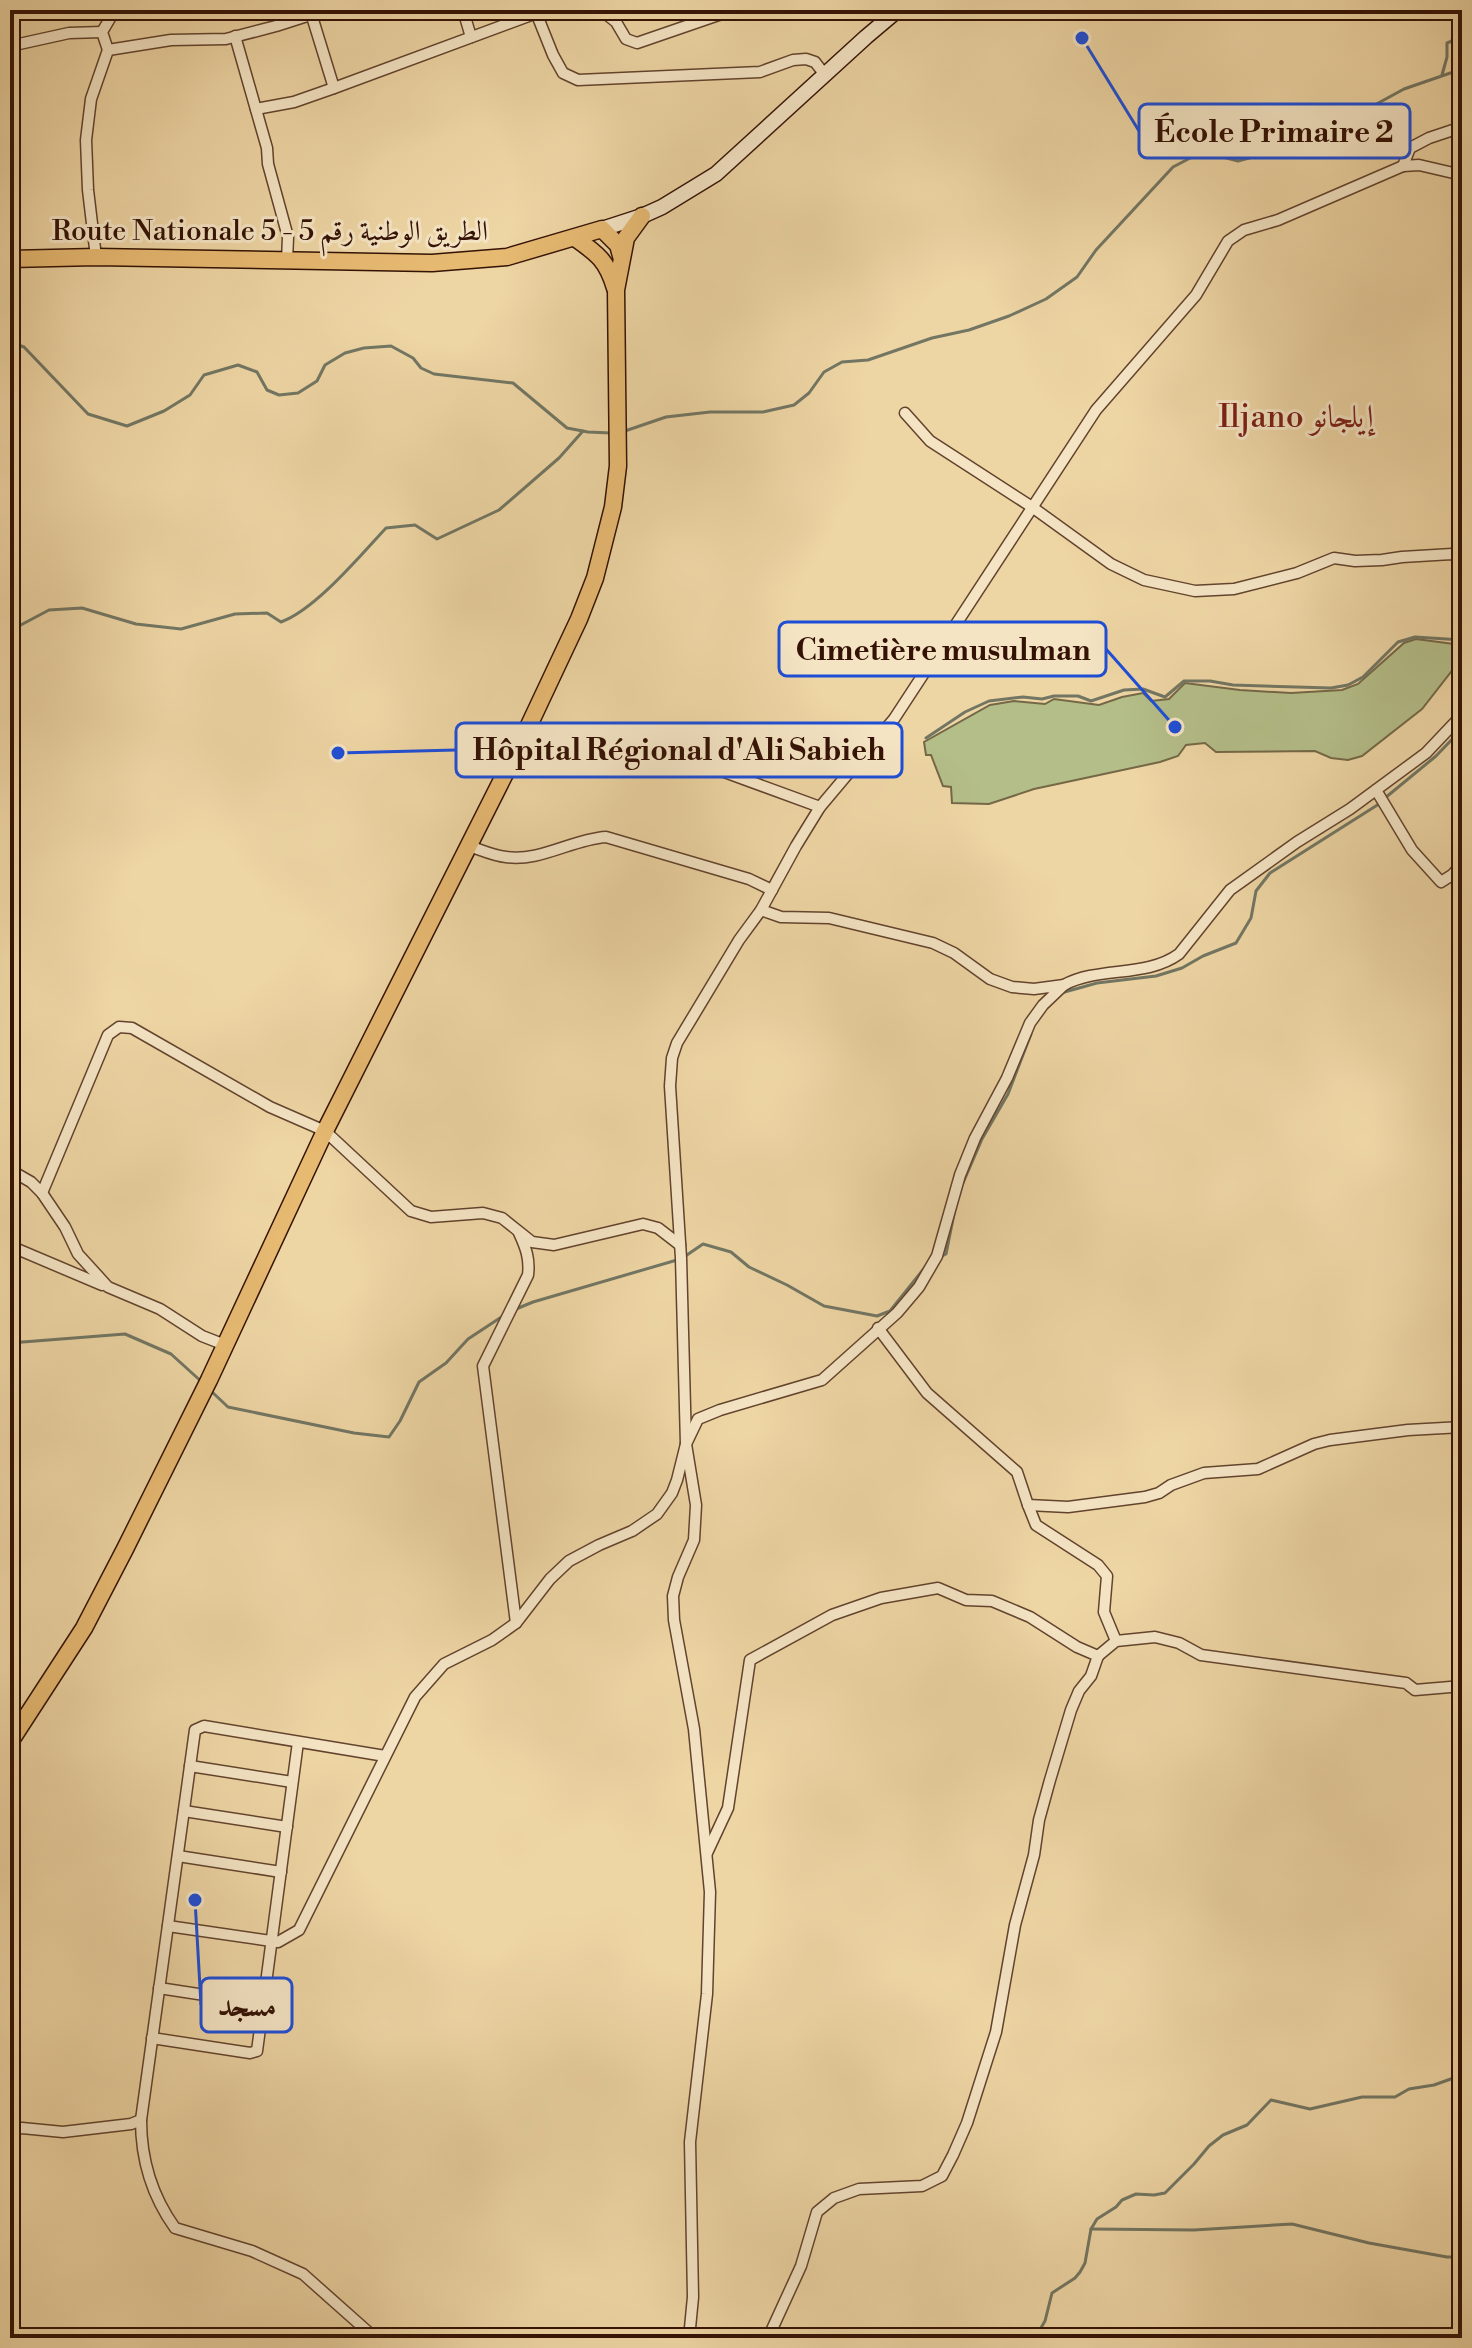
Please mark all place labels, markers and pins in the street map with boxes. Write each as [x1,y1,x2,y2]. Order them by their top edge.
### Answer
callout: École Primaire 2 [1139,104,1410,158]
callout: Cimetière musulman [779,622,1106,676]
callout: Hôpital Régional d'Ali Sabieh [456,723,902,777]
callout: مسجد [201,1978,292,2032]

